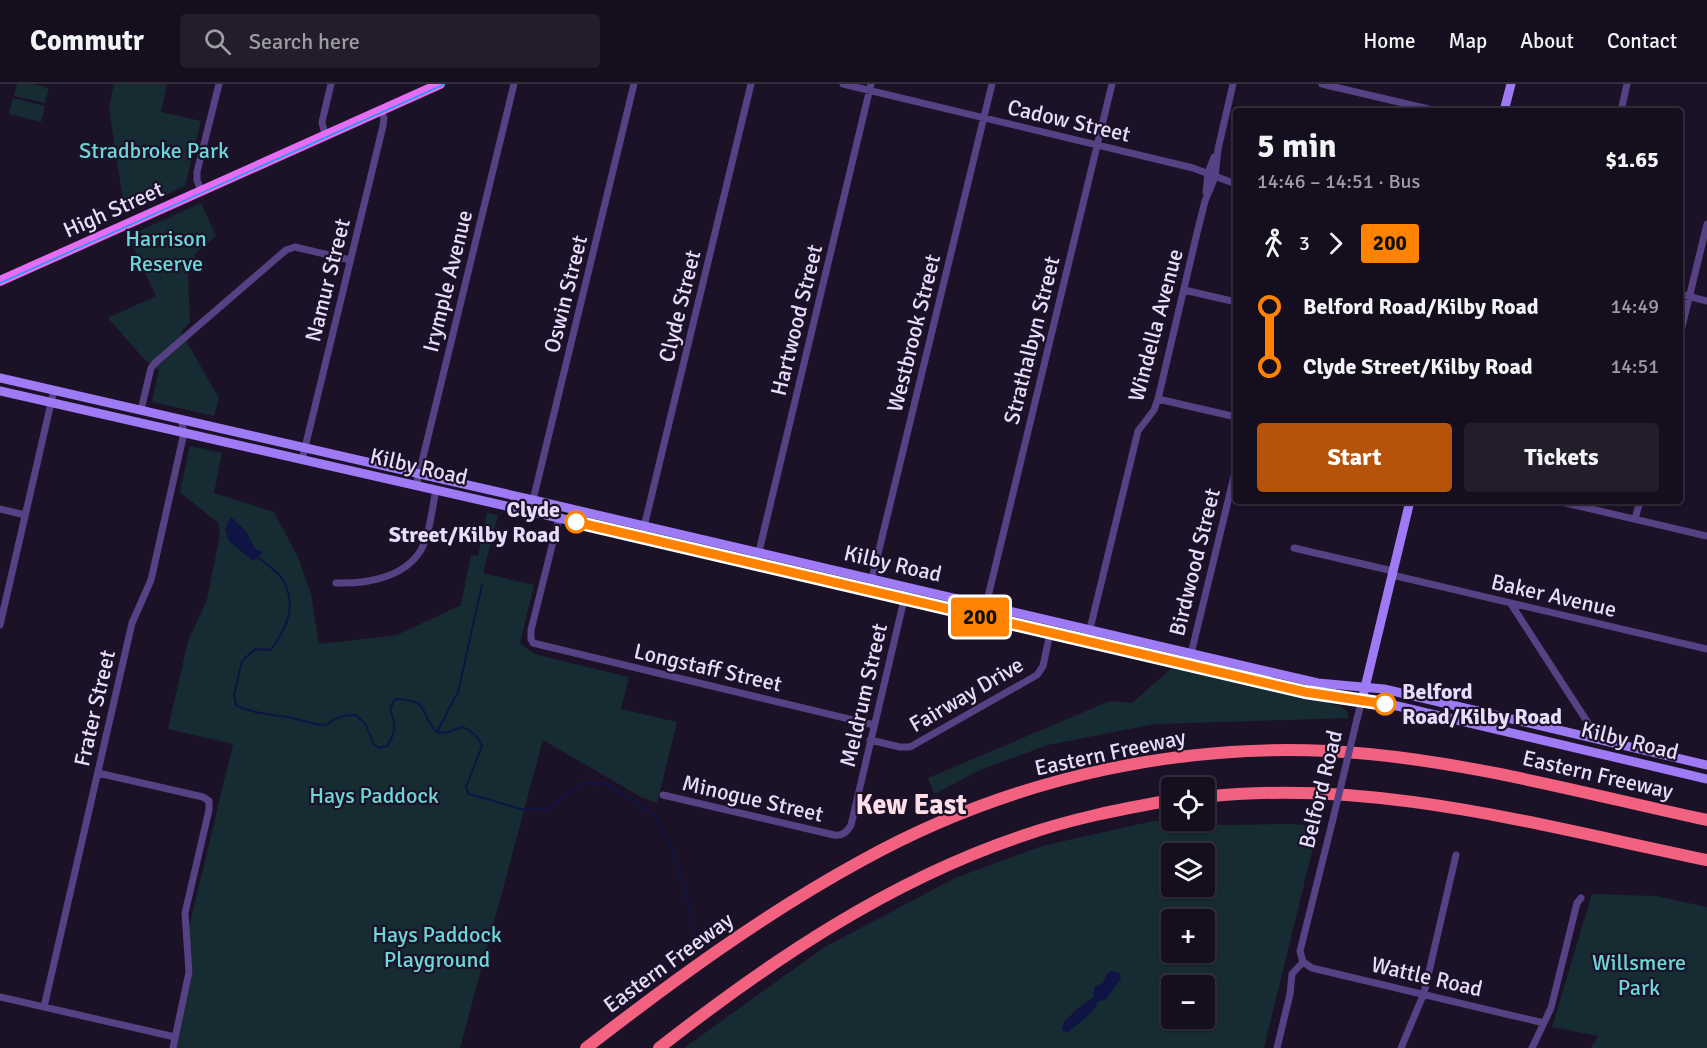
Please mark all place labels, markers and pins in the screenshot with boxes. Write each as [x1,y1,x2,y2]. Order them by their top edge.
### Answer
place label: Clyde Street/Kilby Road [389,496,560,548]
marker: Clyde Street/Kilby Road [565,511,587,533]
place label: Belford Road/Kilby Road [1402,678,1562,730]
marker: Belford Road/Kilby Road [1374,693,1396,715]

